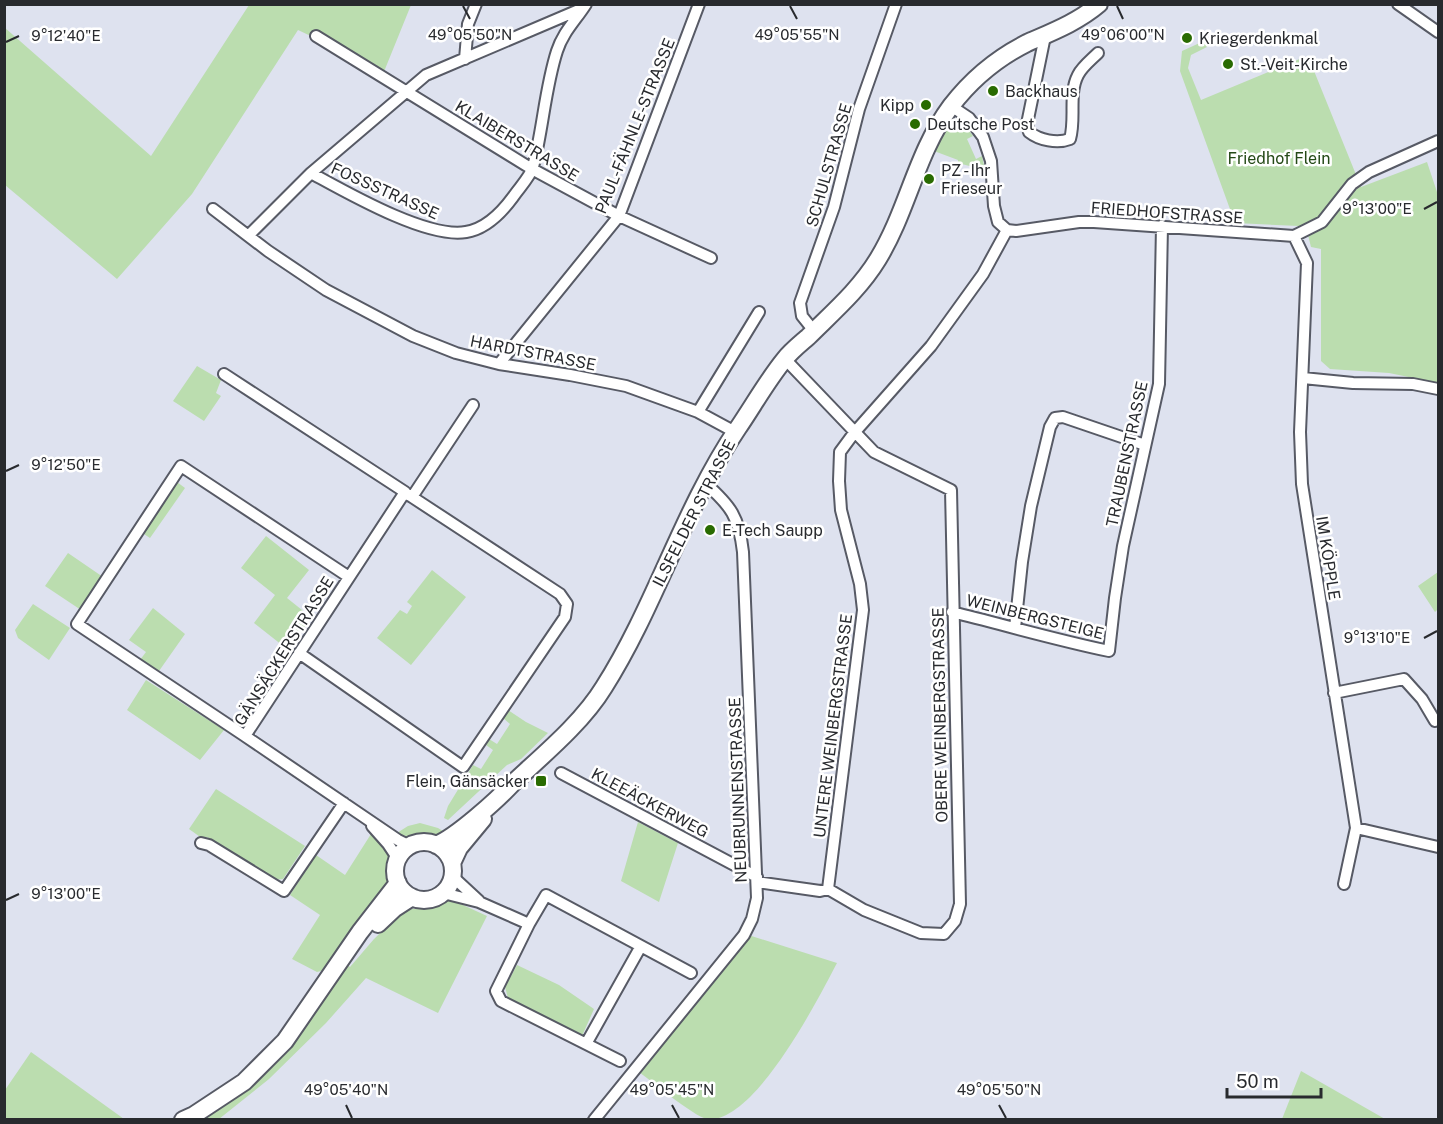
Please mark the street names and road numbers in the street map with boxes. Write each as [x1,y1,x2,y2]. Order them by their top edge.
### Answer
street label: PAUL-FÄHNLE-STRASSE [590,35,679,217]
street label: KLAIBERSTRASSE [452,97,582,185]
street label: SCHULSTRASSE [802,101,856,229]
street label: FOSSSTRASSE [328,159,442,223]
street label: FRIEDHOFSTRASSE [1090,198,1244,228]
street label: HARDTSTRASSE [468,331,598,375]
street label: TRAUBENSTRASSE [1102,379,1152,529]
street label: ILSFELDER STRASSE [649,436,739,590]
street label: IM KÖPPLE [1312,514,1345,601]
street label: GÄNSÄCKERSTRASSE [229,572,338,729]
street label: WEINBERGSTEIGE [964,591,1106,643]
street label: OBERE WEINBERGSTRASSE [929,607,951,823]
street label: UNTERE WEINBERGSTRASSE [810,613,856,839]
street label: NEUBRUNNENSTRASSE [725,697,751,883]
street label: KLEEÄCKERWEG [588,763,712,842]

